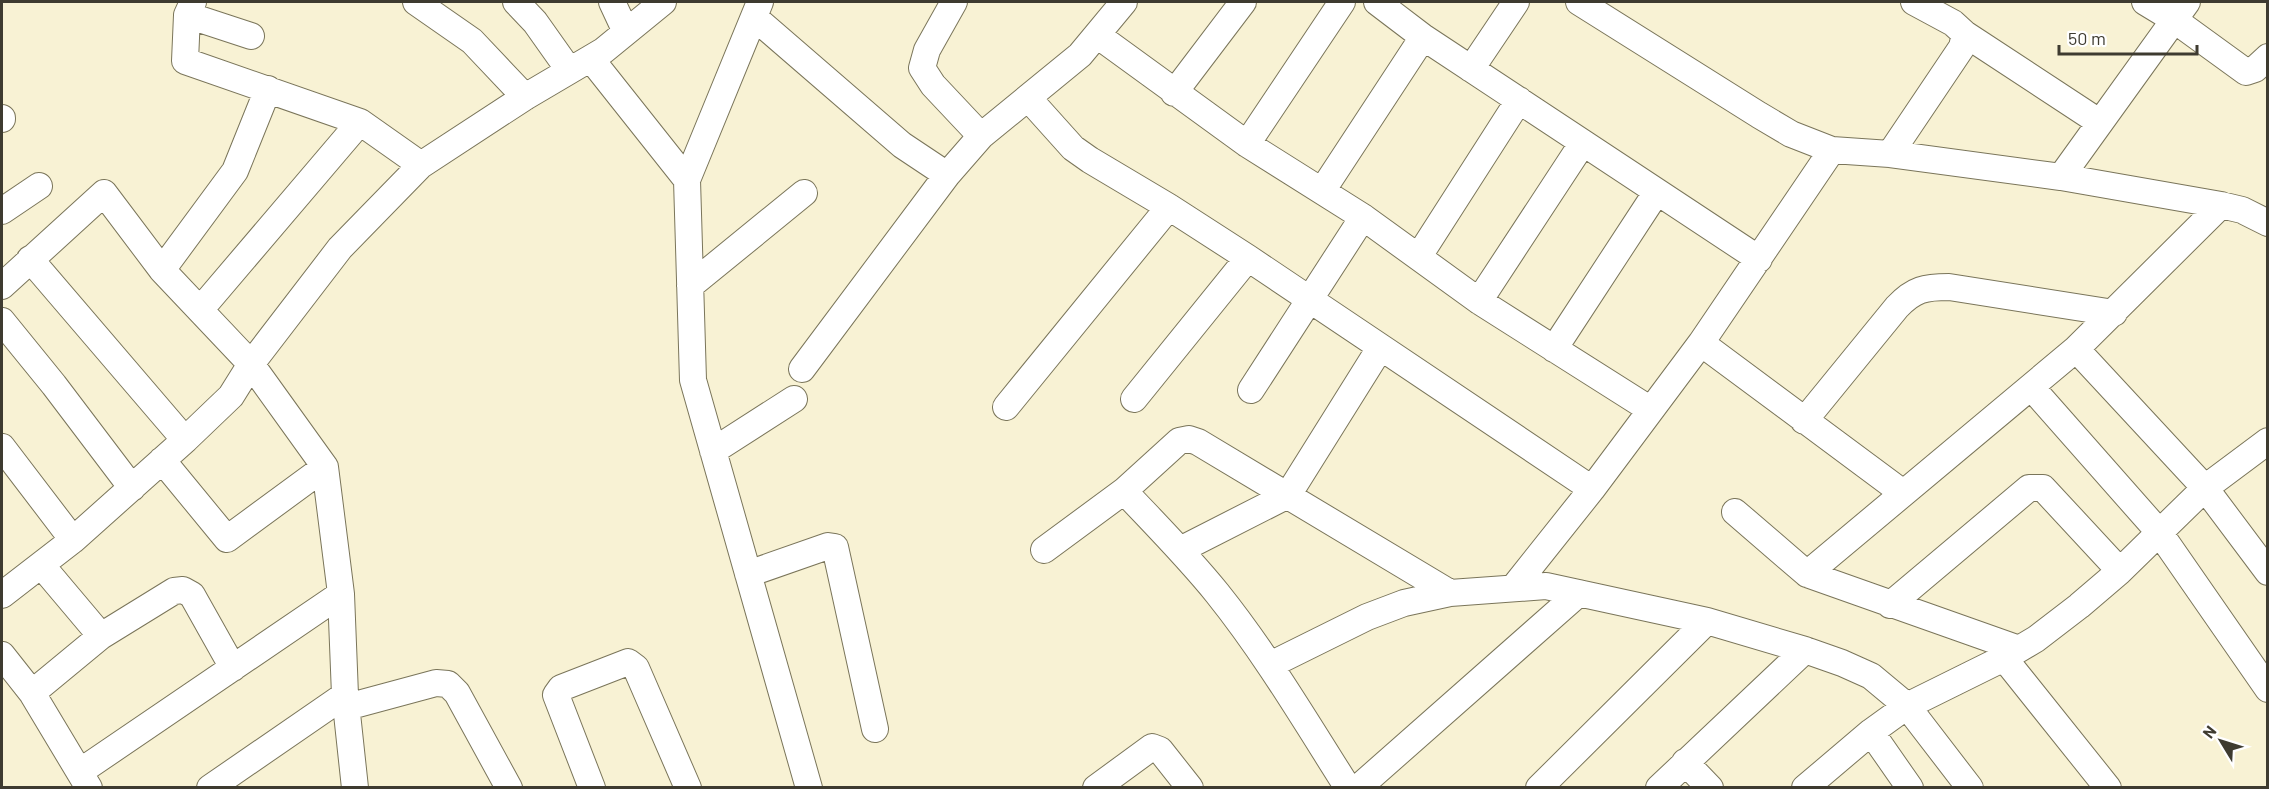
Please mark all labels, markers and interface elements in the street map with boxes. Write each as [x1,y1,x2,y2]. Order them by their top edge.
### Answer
scale bar [2059,18,2197,56]
text: 50 m [2068,27,2106,49]
north arrow [2191,711,2251,771]
text: N [2198,721,2220,741]

